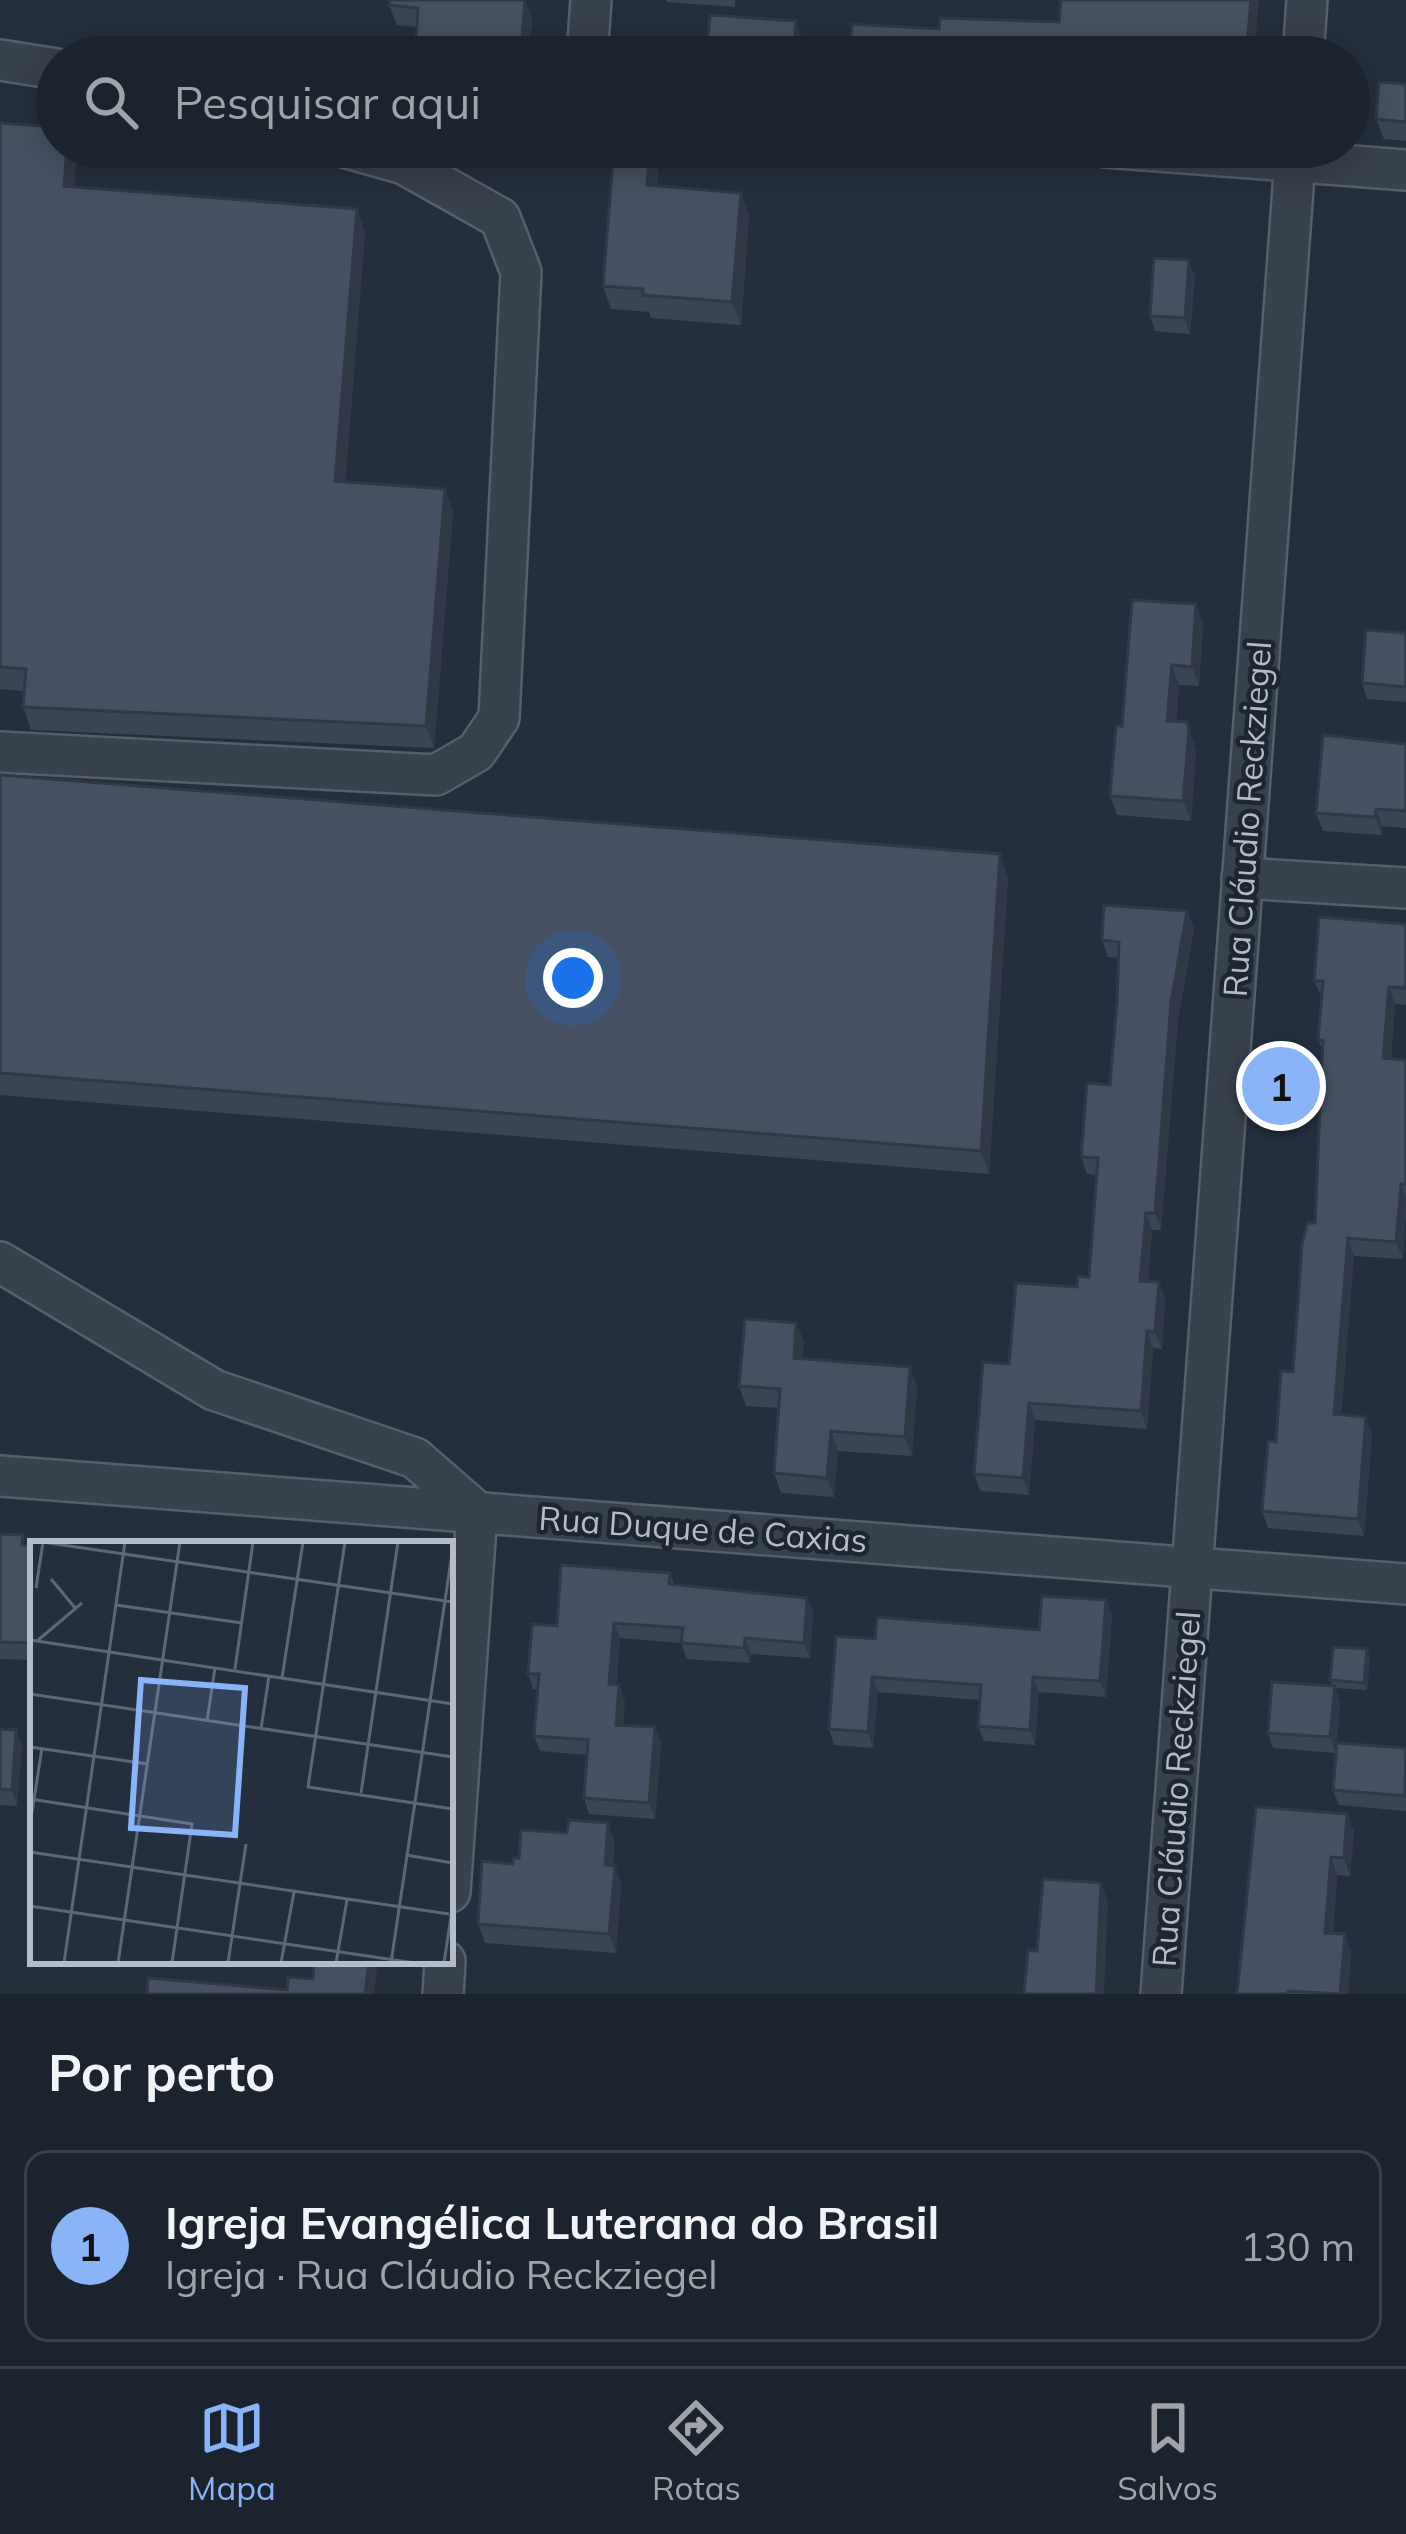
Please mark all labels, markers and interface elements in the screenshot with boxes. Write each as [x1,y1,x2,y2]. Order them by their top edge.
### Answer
search box [36,36,1370,168]
icon: search [78,69,144,135]
text: Pesquisar aqui [174,74,481,130]
street label: Rua Cláudio Reckziegel [1214,640,1279,998]
your location [543,948,603,1008]
pin: 1 [1242,1041,1320,1131]
street label: Rua Duque de Caxias [537,1497,869,1560]
inset map [30,1541,453,1964]
street label: Rua Cláudio Reckziegel [1143,1610,1208,1968]
text: Por perto [48,2040,275,2104]
text: Igreja Evangélica Luterana do Brasil [165,2194,939,2250]
text: 1 [78,2222,102,2271]
text: 130 m [1240,2222,1355,2271]
text: Igreja · Rua Cláudio Reckziegel [165,2250,718,2299]
tab: Mapa [188,2395,276,2508]
tab: Rotas [652,2395,741,2508]
tab: Salvos [1117,2395,1218,2508]

